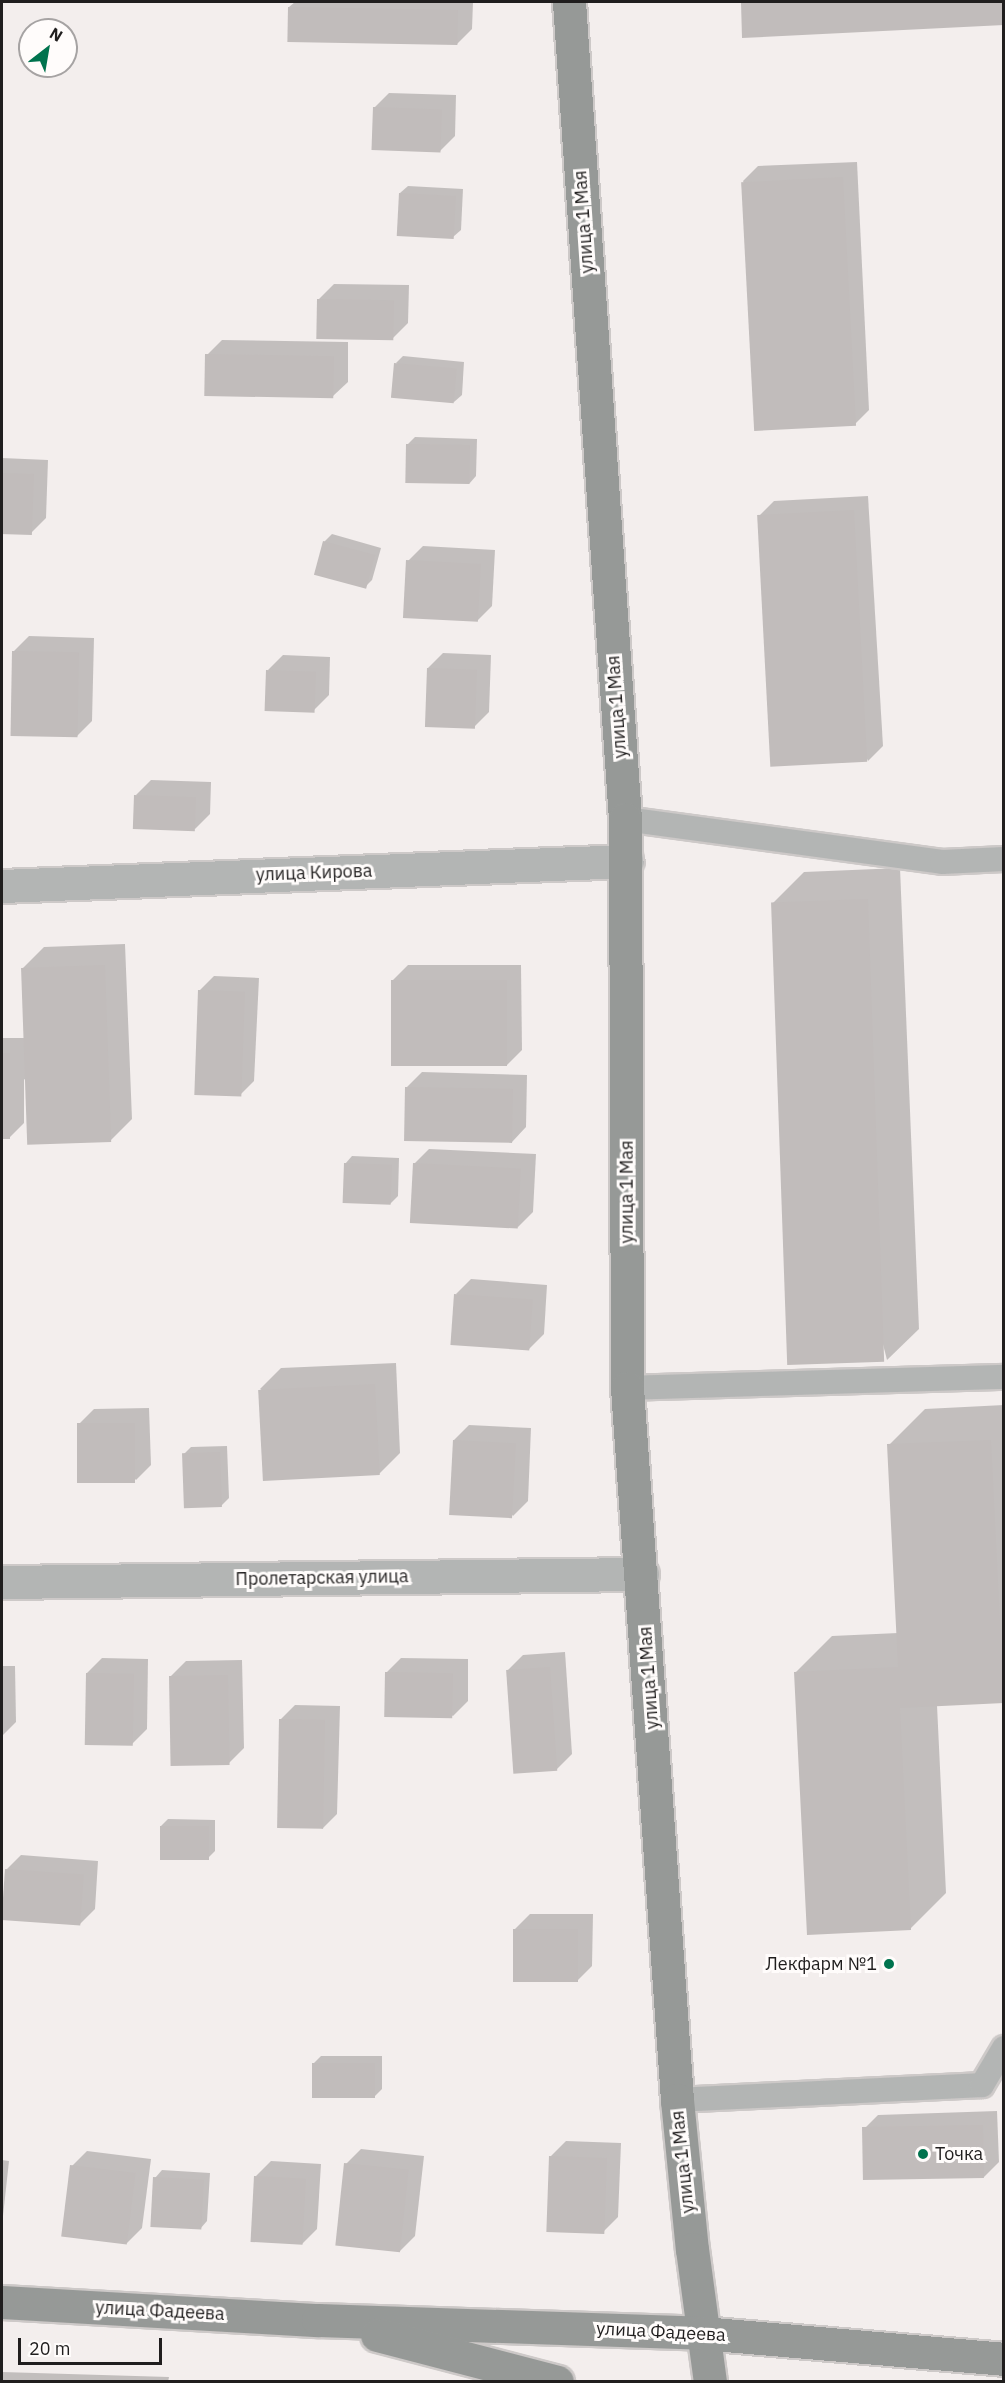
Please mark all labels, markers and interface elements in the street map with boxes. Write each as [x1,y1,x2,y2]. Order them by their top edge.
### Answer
north arrow [18,18,78,78]
text: N [46,23,66,46]
street label: улица 1 Мая [570,170,598,274]
street label: улица 1 Мая [603,655,631,759]
street label: улица Кирова [255,860,373,886]
street label: улица 1 Мая [616,1140,638,1244]
street label: Пролетарская улица [235,1566,409,1590]
street label: улица 1 Мая [635,1626,663,1730]
place label: Лекфарм №1 [765,1953,877,1975]
marker: Лекфарм №1 [882,1957,896,1971]
street label: улица 1 Мая [667,2110,699,2214]
place label: Точка [935,2143,983,2165]
marker: Точка [916,2147,930,2161]
street label: улица Фадеева [95,2297,225,2325]
street label: улица Фадеева [596,2318,726,2346]
scale bar [21,2326,165,2364]
text: 20 m [29,2337,71,2360]

